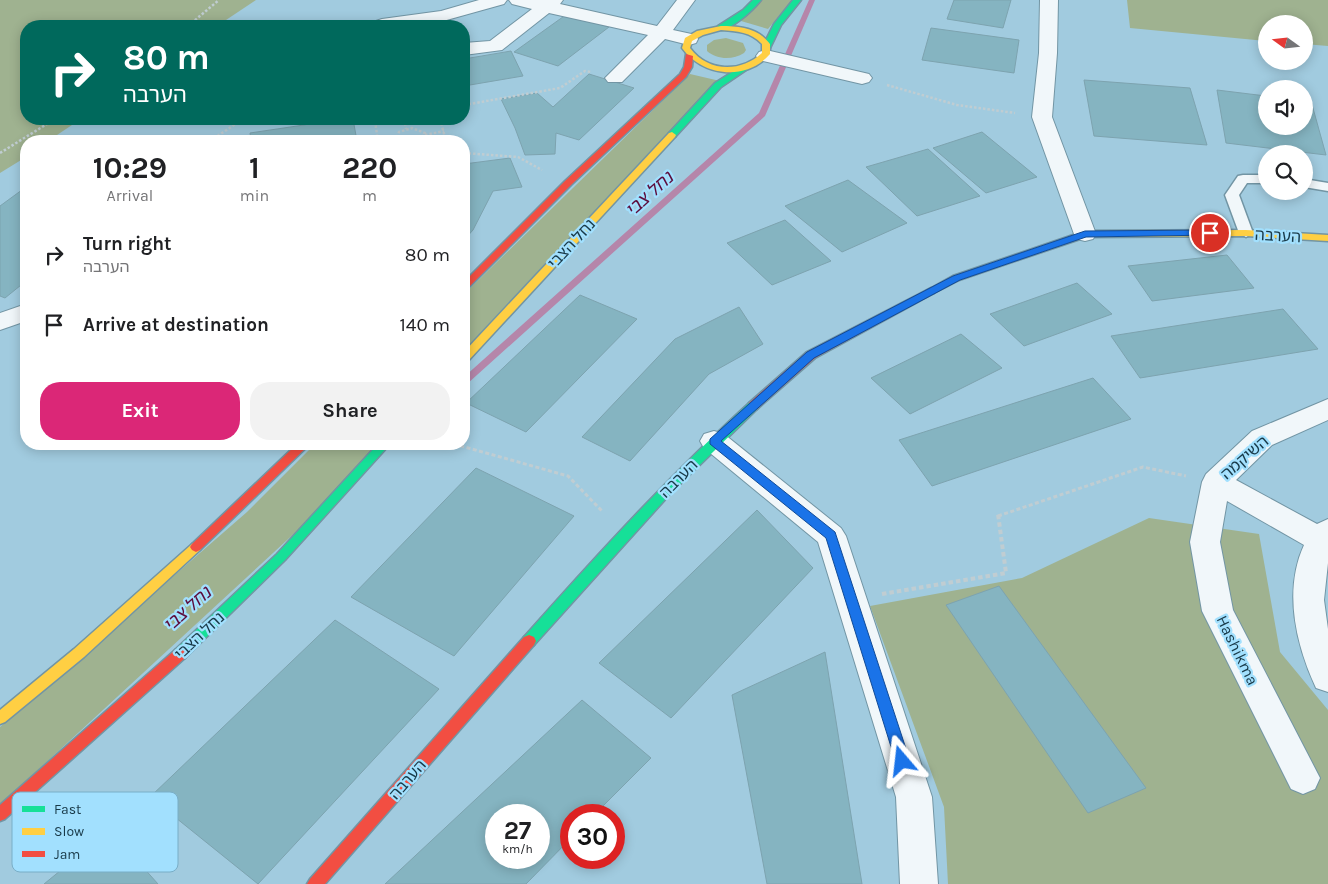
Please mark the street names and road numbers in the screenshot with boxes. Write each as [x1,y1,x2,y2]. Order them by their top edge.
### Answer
street label: נחל הצבי [544,214,599,272]
street label: הערבה [1254,225,1302,246]
street label: השיקמה [1217,431,1272,483]
street label: הערבה [655,455,701,501]
street label: נחל הצבי [170,608,228,663]
street label: Hashikma [1213,612,1263,688]
street label: הערבה [385,756,430,803]

